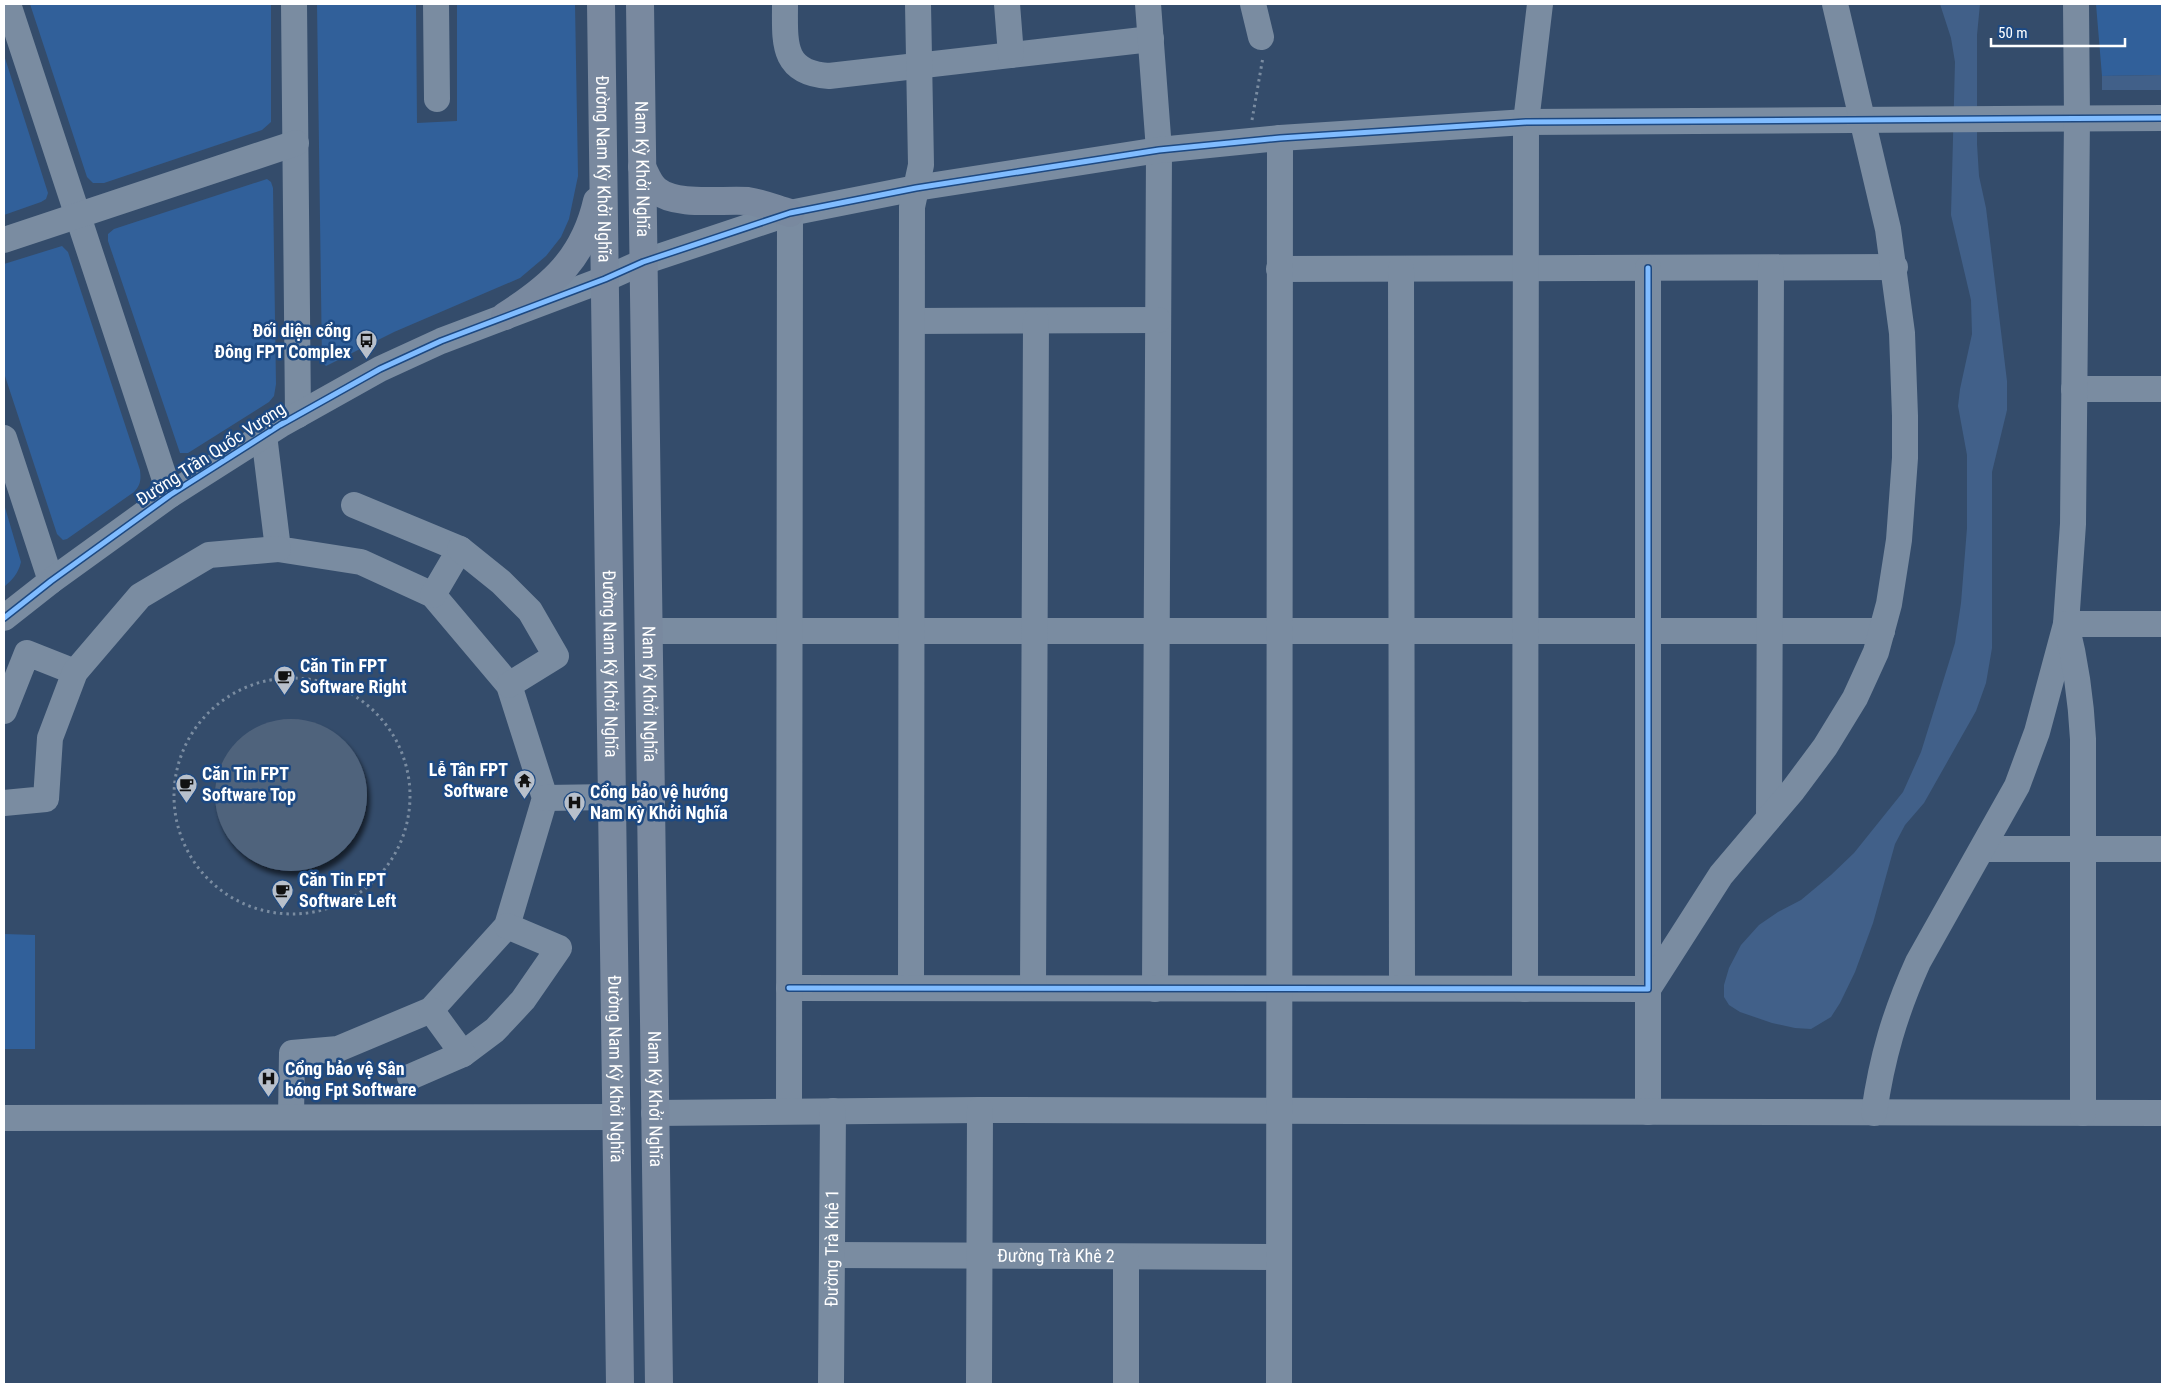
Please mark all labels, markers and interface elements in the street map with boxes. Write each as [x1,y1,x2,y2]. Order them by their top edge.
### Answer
scale bar [1991,15,2125,47]
text: 50 m [1998,24,2028,42]
street label: Đường Nam Kỳ Khởi Nghĩa [592,75,616,263]
street label: Nam Kỳ Khởi Nghĩa [631,101,654,237]
place label: Đối diện cổng Đông FPT Complex [215,320,351,362]
bus stop icon: Đối diện cổng Đông FPT Complex [355,329,379,360]
street label: Đường Trần Quốc Vượng [132,398,289,510]
street label: Đường Nam Kỳ Khởi Nghĩa [599,570,622,758]
street label: Nam Kỳ Khởi Nghĩa [639,626,661,762]
place label: Căn Tin FPT Software Right [300,655,407,697]
cafe icon: Căn Tin FPT Software Right [272,664,296,695]
place label: Lễ Tân FPT Software [429,759,508,801]
place label: Căn Tin FPT Software Top [202,763,296,805]
temple icon: Lễ Tân FPT Software [512,768,536,799]
cafe icon: Căn Tin FPT Software Top [174,772,198,803]
place label: Cổng bảo vệ hướng Nam Kỳ Khởi Nghĩa [590,781,728,823]
hospital icon: Cổng bảo vệ hướng Nam Kỳ Khởi Nghĩa [562,790,586,821]
place label: Căn Tin FPT Software Left [299,869,397,911]
cafe icon: Căn Tin FPT Software Left [271,878,295,909]
street label: Đường Nam Kỳ Khởi Nghĩa [604,975,628,1163]
street label: Nam Kỳ Khởi Nghĩa [644,1031,667,1167]
place label: Cổng bảo vệ Sân bóng Fpt Software [285,1058,417,1100]
hospital icon: Cổng bảo vệ Sân bóng Fpt Software [257,1067,281,1098]
street label: Đường Trà Khê 1 [821,1189,842,1307]
street label: Đường Trà Khê 2 [997,1245,1115,1266]

